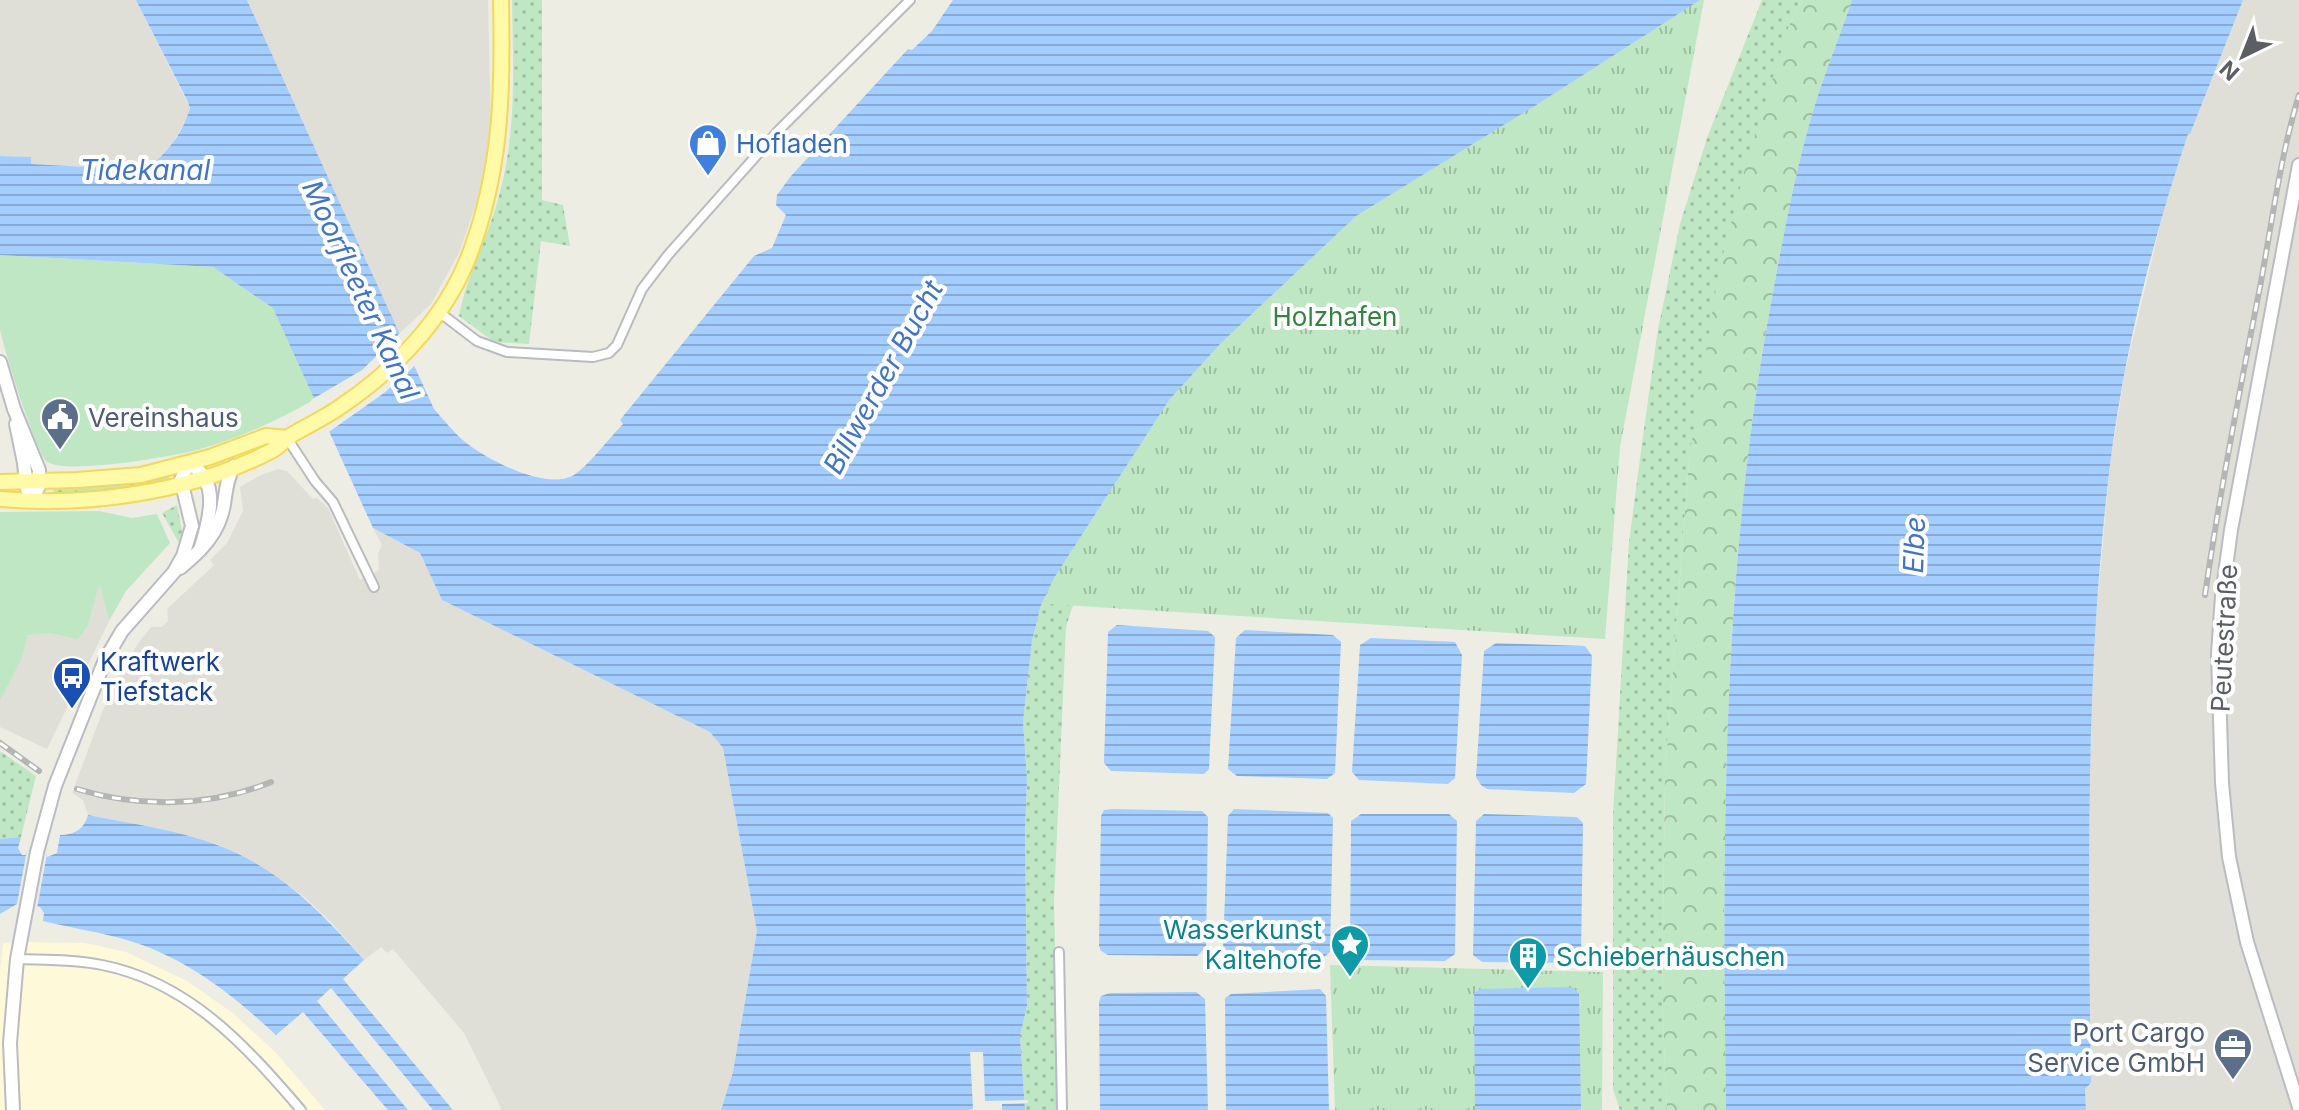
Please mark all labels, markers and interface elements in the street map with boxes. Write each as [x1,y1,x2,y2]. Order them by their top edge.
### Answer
north arrow [2203,16,2283,96]
text: N [2214,55,2244,86]
shop icon: Hofladen [687,122,729,177]
place label: Hofladen [736,128,848,159]
water label: Tidekanal [80,153,211,187]
water label: Moorfleeter Kanal [295,175,427,405]
water label: Billwerder Bucht [816,274,951,480]
park label: Holzhafen [1273,301,1397,332]
public building icon: Vereinshaus [39,396,81,451]
place label: Vereinshaus [88,402,239,433]
water label: Elbe [1896,516,1932,574]
street label: Peutestraße [2205,563,2243,713]
place label: Kraftwerk Tiefstack [100,646,220,707]
bus stop icon: Kraftwerk Tiefstack [51,655,93,710]
place label: Wasserkunst Kaltehofe [1163,914,1322,975]
place icon: Wasserkunst Kaltehofe [1329,923,1371,978]
building icon: Schieberhäuschen [1507,935,1549,990]
place label: Schieberhäuschen [1556,941,1785,972]
place label: Port Cargo Service GmbH [2027,1017,2205,1078]
office icon: Port Cargo Service GmbH [2212,1026,2254,1081]

